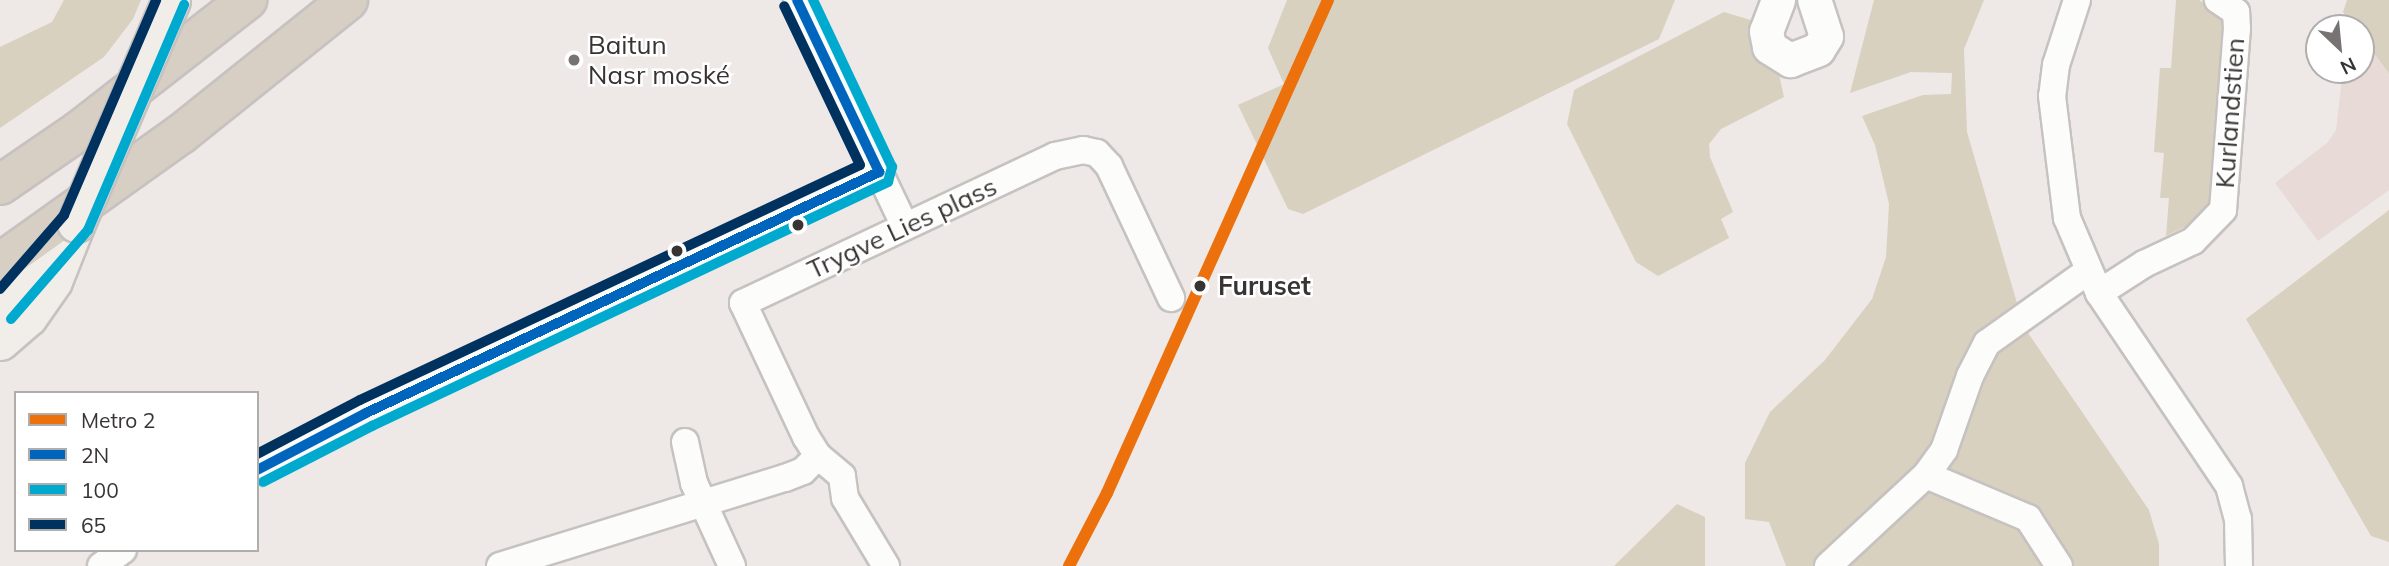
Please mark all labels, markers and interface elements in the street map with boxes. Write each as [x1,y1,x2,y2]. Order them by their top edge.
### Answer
north arrow [2305,14,2375,84]
place label: Baitun Nasr moské [588,29,730,90]
street label: Kurlandstien [2209,37,2251,189]
marker: Baitun Nasr moské [566,52,582,68]
text: N [2337,52,2360,80]
street label: Trygve Lies plass [802,171,1002,285]
unlabelled marker [791,218,805,232]
unlabelled marker [670,244,684,258]
place label: Furuset [1218,270,1311,302]
marker: Furuset [1188,274,1212,298]
legend [14,391,259,552]
text: Metro 2 [81,407,155,433]
text: 2N [81,442,109,468]
text: 100 [81,477,119,503]
text: 65 [81,512,106,538]

